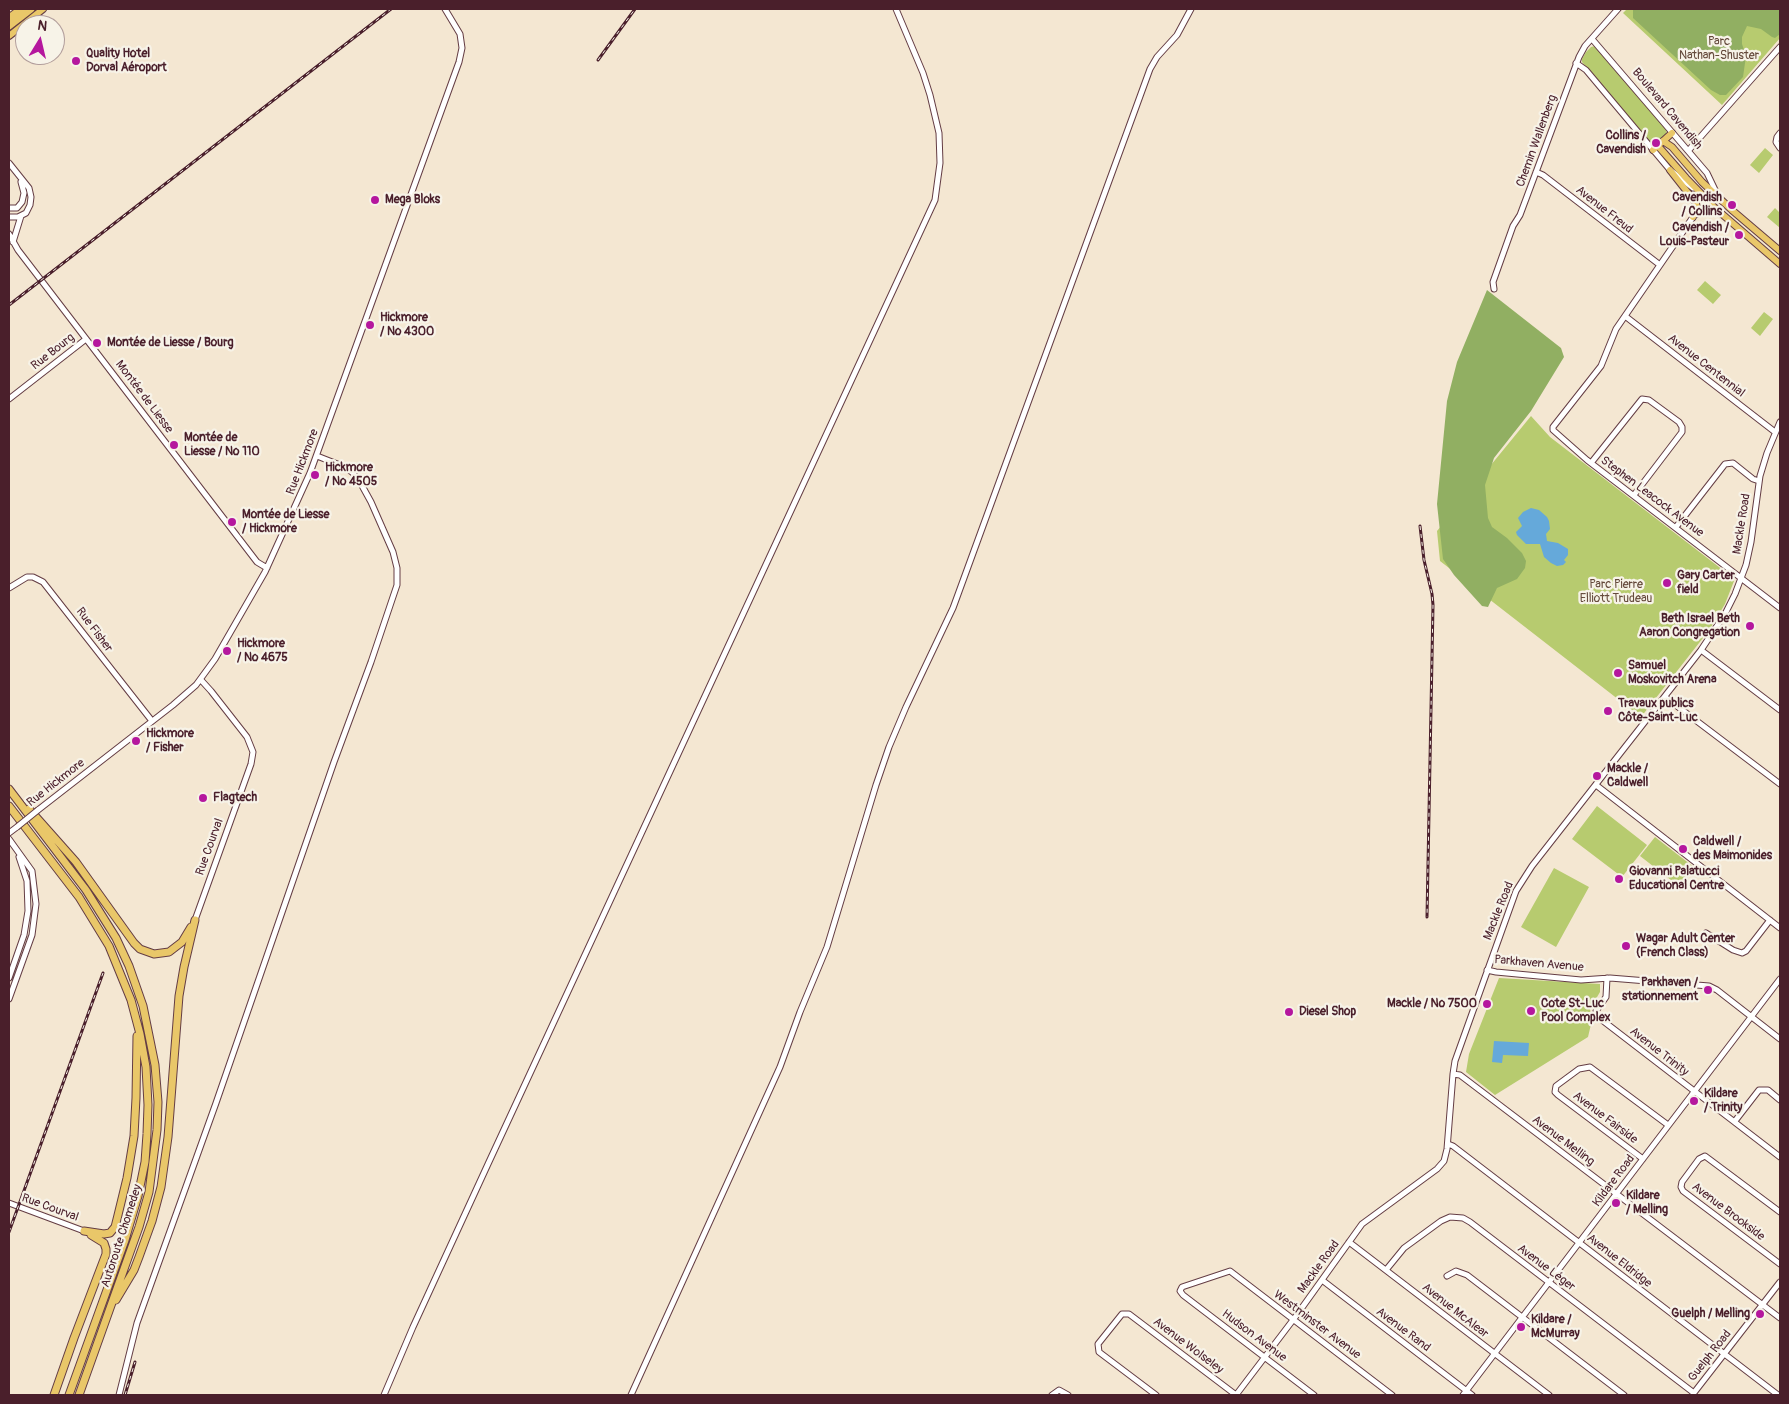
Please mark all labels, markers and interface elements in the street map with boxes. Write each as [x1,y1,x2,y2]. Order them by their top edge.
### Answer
north arrow [15,15,65,65]
text: N [36,17,48,35]
park label: Parc Nathan-Shuster [1679,35,1759,63]
place label: Quality Hotel Dorval Aéroport [86,47,167,75]
marker: Quality Hotel Dorval Aéroport [70,55,82,67]
street label: Boulevard Cavendish [1629,66,1705,152]
street label: Chemin Wallenberg [1514,93,1560,189]
place label: Collins / Cavendish [1596,129,1646,157]
marker: Collins / Cavendish [1650,137,1662,149]
street label: Avenue Freud [1573,183,1635,237]
place label: Cavendish / Collins [1672,191,1722,219]
place label: Mega Bloks [385,193,440,207]
marker: Mega Bloks [369,194,381,206]
marker: Cavendish / Collins [1726,199,1738,211]
place label: Cavendish / Louis-Pasteur [1659,221,1729,249]
marker: Cavendish / Louis-Pasteur [1733,229,1745,241]
place label: Hickmore / No 4300 [380,311,434,339]
marker: Hickmore / No 4300 [364,319,376,331]
street label: Rue Bourg [28,331,78,373]
street label: Avenue Centennial [1665,331,1747,401]
place label: Montée de Liesse / Bourg [107,336,233,350]
marker: Montée de Liesse / Bourg [91,337,103,349]
street label: Montée de Liesse [112,358,176,436]
street label: Rue Hickmore [284,427,322,497]
place label: Montée de Liesse / No 110 [184,431,260,459]
marker: Montée de Liesse / No 110 [168,439,180,451]
street label: Stephen Leacock Avenue [1598,453,1706,541]
place label: Hickmore / No 4505 [325,461,377,489]
marker: Hickmore / No 4505 [309,469,321,481]
street label: Mackle Road [1730,492,1754,556]
place label: Montée de Liesse / Hickmore [242,508,329,536]
marker: Montée de Liesse / Hickmore [226,516,238,528]
place label: Gary Carter field [1677,569,1735,597]
marker: Gary Carter field [1661,577,1673,589]
park label: Parc Pierre Elliott Trudeau [1580,578,1652,606]
street label: Rue Fisher [73,605,115,655]
place label: Beth Israel Beth Aaron Congregation [1639,612,1740,640]
marker: Beth Israel Beth Aaron Congregation [1744,620,1756,632]
place label: Hickmore / No 4675 [237,637,288,665]
marker: Hickmore / No 4675 [221,645,233,657]
place label: Samuel Moskovitch Arena [1628,659,1716,687]
marker: Samuel Moskovitch Arena [1612,667,1624,679]
place label: Travaux publics Côte-Saint-Luc [1618,697,1698,725]
marker: Travaux publics Côte-Saint-Luc [1602,705,1614,717]
place label: Hickmore / Fisher [146,727,194,755]
marker: Hickmore / Fisher [130,735,142,747]
street label: Rue Hickmore [24,756,88,810]
place label: Mackle / Caldwell [1607,762,1648,790]
marker: Mackle / Caldwell [1591,770,1603,782]
place label: Flagtech [213,791,257,805]
marker: Flagtech [197,792,209,804]
street label: Rue Courval [193,817,227,877]
place label: Caldwell / des Maimonides [1693,835,1772,863]
marker: Caldwell / des Maimonides [1677,843,1689,855]
place label: Giovanni Palatucci Educational Centre [1629,865,1724,893]
marker: Giovanni Palatucci Educational Centre [1613,873,1625,885]
street label: Mackle Road [1481,880,1517,942]
place label: Wagar Adult Center (French Class) [1636,932,1735,960]
marker: Wagar Adult Center (French Class) [1620,940,1632,952]
street label: Parkhaven Avenue [1494,953,1584,975]
place label: Parkhaven / stationnement [1622,976,1698,1004]
marker: Parkhaven / stationnement [1702,984,1714,996]
place label: Mackle / No 7500 [1387,997,1477,1011]
place label: Cote St-Luc Pool Complex [1541,997,1611,1025]
marker: Mackle / No 7500 [1481,998,1493,1010]
place label: Diesel Shop [1299,1005,1356,1019]
marker: Cote St-Luc Pool Complex [1525,1005,1537,1017]
marker: Diesel Shop [1283,1006,1295,1018]
street label: Avenue Trinity [1627,1024,1691,1080]
place label: Kildare / Trinity [1704,1087,1742,1115]
street label: Avenue Fairside [1570,1089,1640,1147]
marker: Kildare / Trinity [1688,1095,1700,1107]
street label: Avenue Melling [1529,1113,1597,1169]
street label: Kildare Road [1590,1152,1638,1210]
street label: Avenue Brookside [1689,1180,1767,1244]
street label: Autoroute Chomedey [99,1183,145,1289]
place label: Kildare / Melling [1626,1189,1668,1217]
street label: Rue Courval [20,1191,80,1225]
marker: Kildare / Melling [1610,1197,1622,1209]
street label: Avenue Eldridge [1584,1231,1654,1291]
street label: Mackle Road [1295,1238,1343,1296]
street label: Avenue Léger [1514,1242,1578,1294]
street label: Avenue McAlear [1419,1280,1491,1342]
street label: Westminster Avenue [1271,1288,1363,1362]
street label: Avenue Rand [1373,1305,1433,1355]
street label: Hudson Avenue [1219,1307,1289,1365]
place label: Guelph / Melling [1671,1307,1750,1321]
marker: Guelph / Melling [1754,1308,1766,1320]
place label: Kildare / McMurray [1531,1313,1580,1341]
street label: Avenue Wolseley [1150,1315,1226,1377]
marker: Kildare / McMurray [1515,1321,1527,1333]
street label: Guelph Road [1685,1327,1735,1385]

